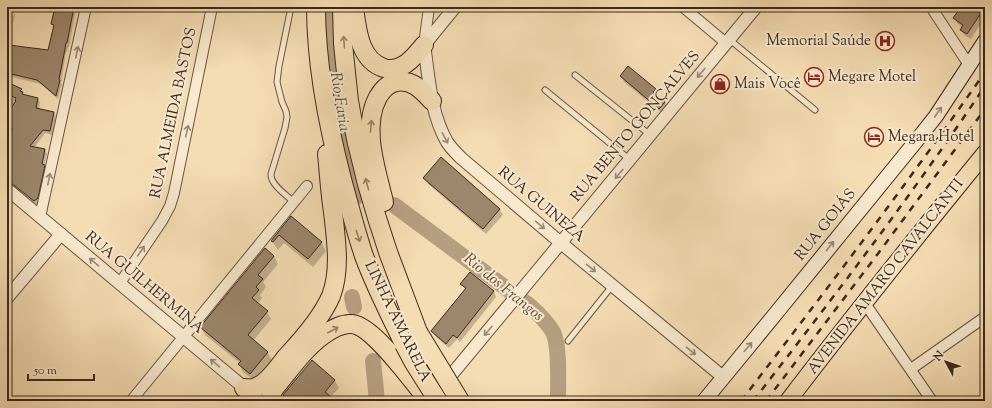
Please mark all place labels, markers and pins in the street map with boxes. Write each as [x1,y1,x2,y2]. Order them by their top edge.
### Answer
hospital icon: Memorial Saúde [874,30,896,52]
place label: Memorial Saúde [766,31,871,52]
hotel icon: Megare Motel [803,66,825,88]
place label: Megare Motel [828,67,916,88]
shop icon: Mais Você [709,73,731,95]
place label: Mais Você [734,74,801,95]
hotel icon: Megara Hotel [863,126,885,148]
place label: Megara Hotel [888,127,975,148]

